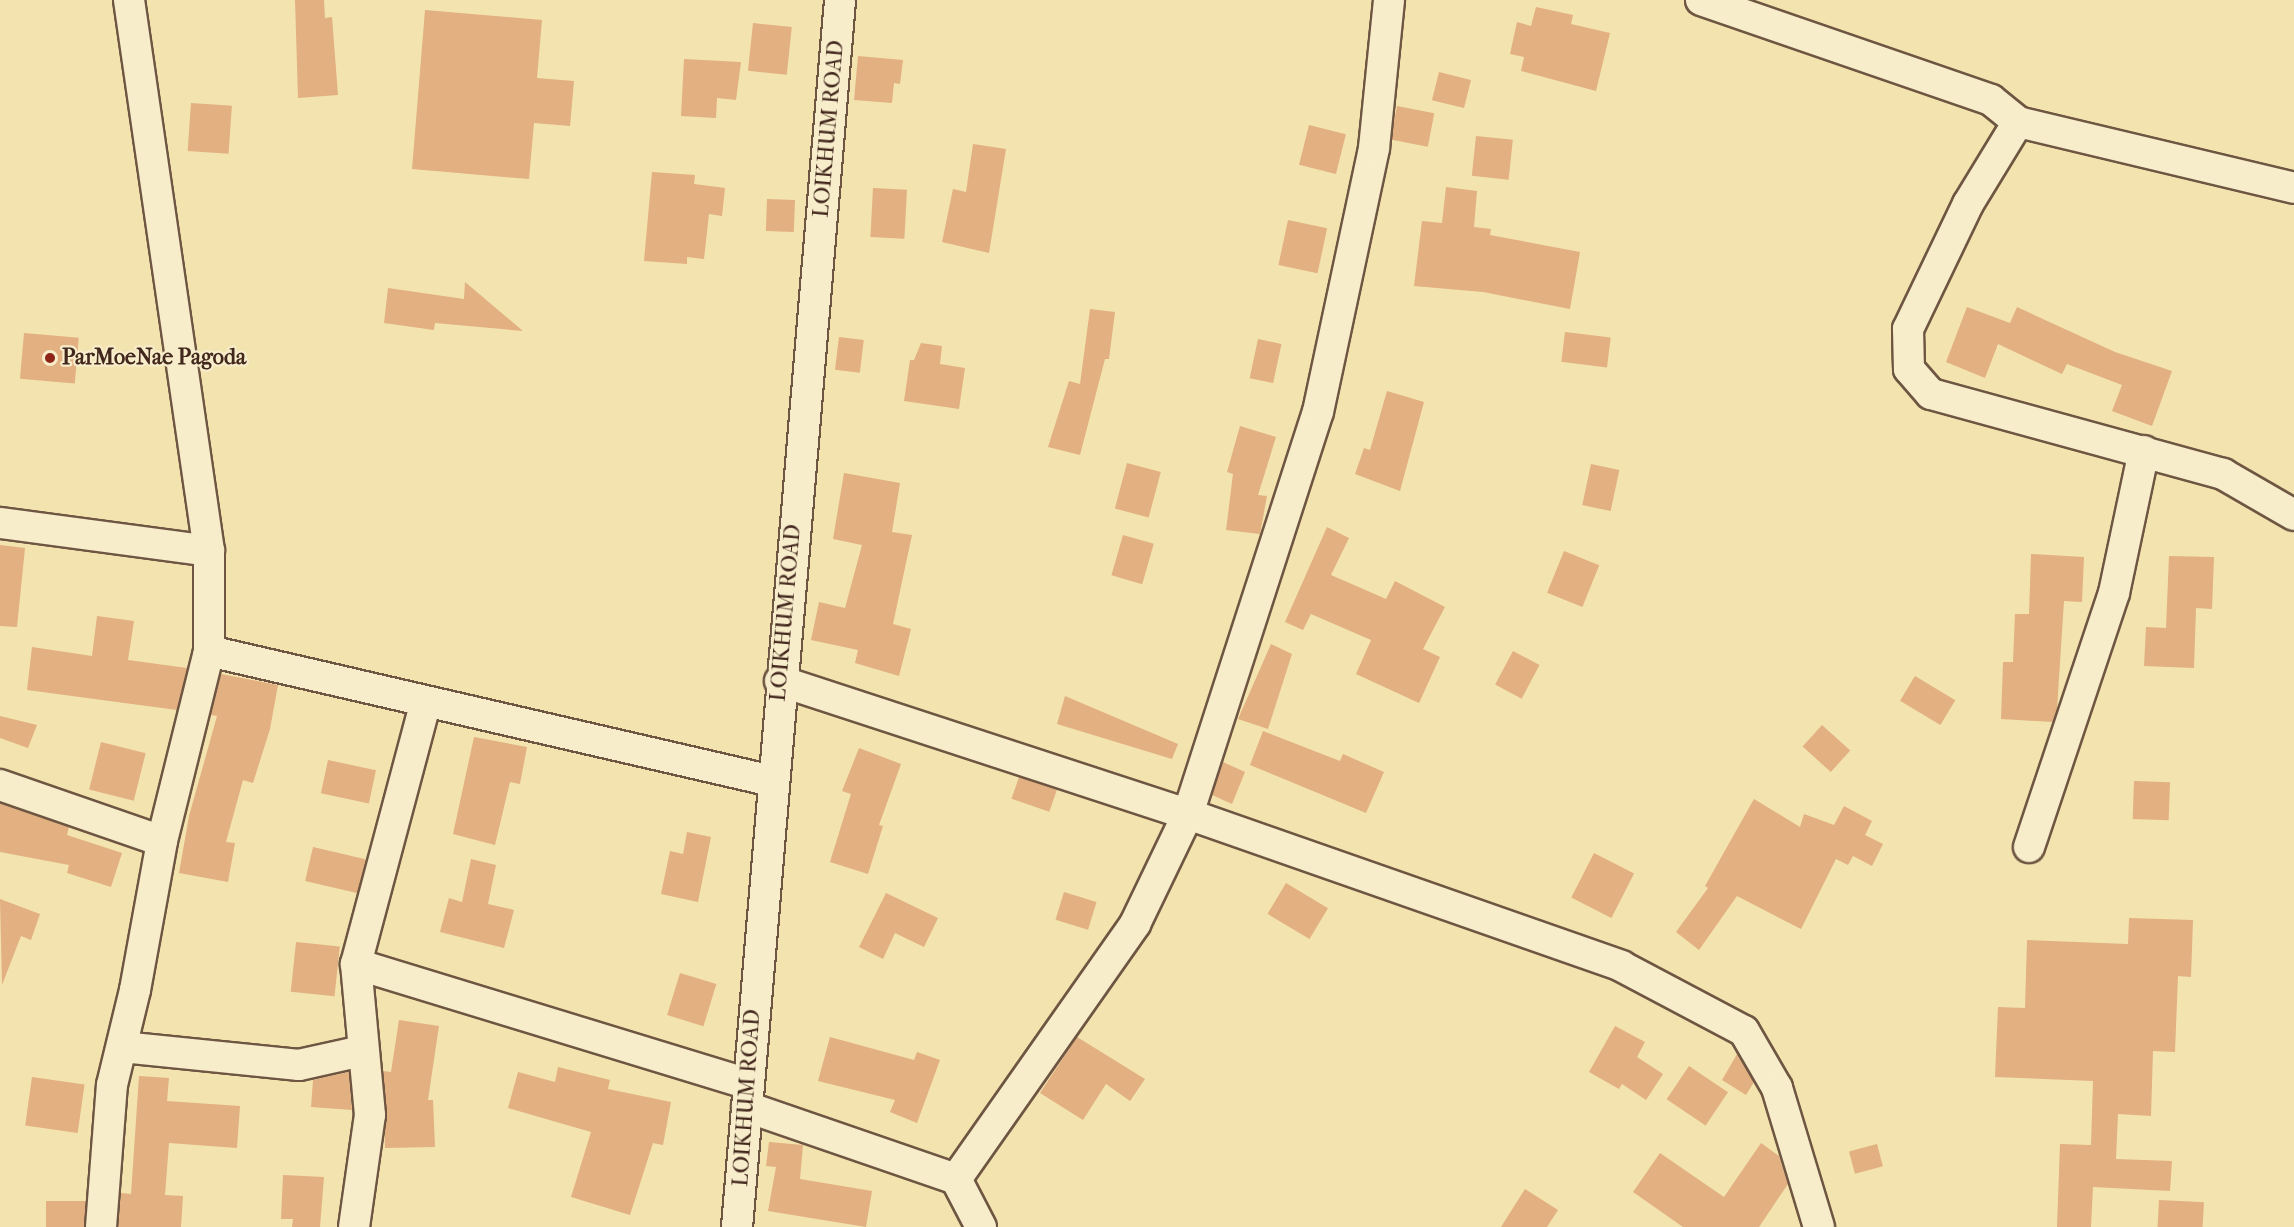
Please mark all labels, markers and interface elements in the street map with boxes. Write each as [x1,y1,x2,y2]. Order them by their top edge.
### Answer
street label: LOIKHUM ROAD [808,39,850,219]
place label: ParMoeNae Pagoda [62,345,246,371]
marker: ParMoeNae Pagoda [43,351,57,365]
street label: LOIKHUM ROAD [765,523,807,703]
street label: LOIKHUM ROAD [728,1008,766,1188]

